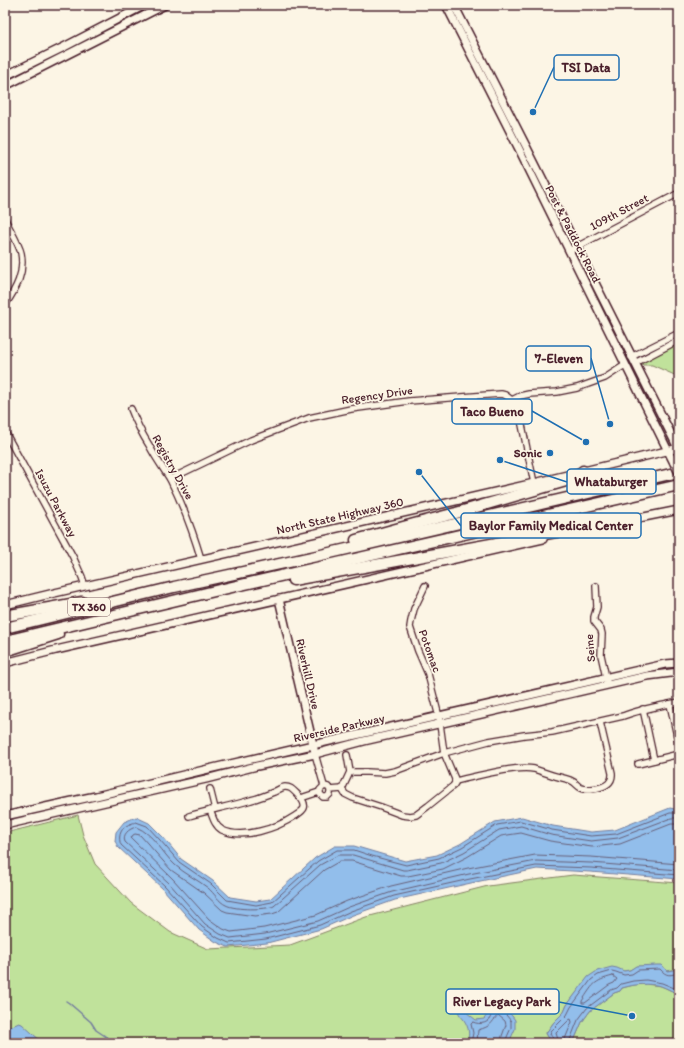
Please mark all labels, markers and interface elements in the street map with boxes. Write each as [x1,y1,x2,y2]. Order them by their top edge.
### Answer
callout: TSI Data [554,55,619,80]
text: TSI Data [561,60,611,75]
street label: Post & Paddock Road [542,183,604,286]
street label: 109th Street [587,190,651,233]
callout: 7-Eleven [526,346,591,371]
text: 7-Eleven [534,351,584,366]
street label: Regency Drive [340,383,414,407]
callout: Taco Bueno [452,399,532,424]
text: Taco Bueno [459,404,524,419]
street label: Registry Drive [149,432,197,502]
place label: Sonic [514,446,543,460]
marker: Sonic [545,448,555,458]
street label: Isuzu Parkway [32,466,80,540]
callout: Whataburger [567,469,656,494]
text: Whataburger [574,474,648,490]
street label: North State Highway 360 [275,495,405,537]
callout: Baylor Family Medical Center [461,513,641,538]
text: Baylor Family Medical Center [469,518,634,534]
road number: TX 360 [68,598,110,616]
street label: Potomac [416,628,444,675]
street label: Seine [582,633,598,663]
street label: Riverhill Drive [293,637,323,711]
street label: Riverside Parkway [292,711,386,745]
callout: River Legacy Park [446,989,559,1014]
text: River Legacy Park [453,994,551,1010]

